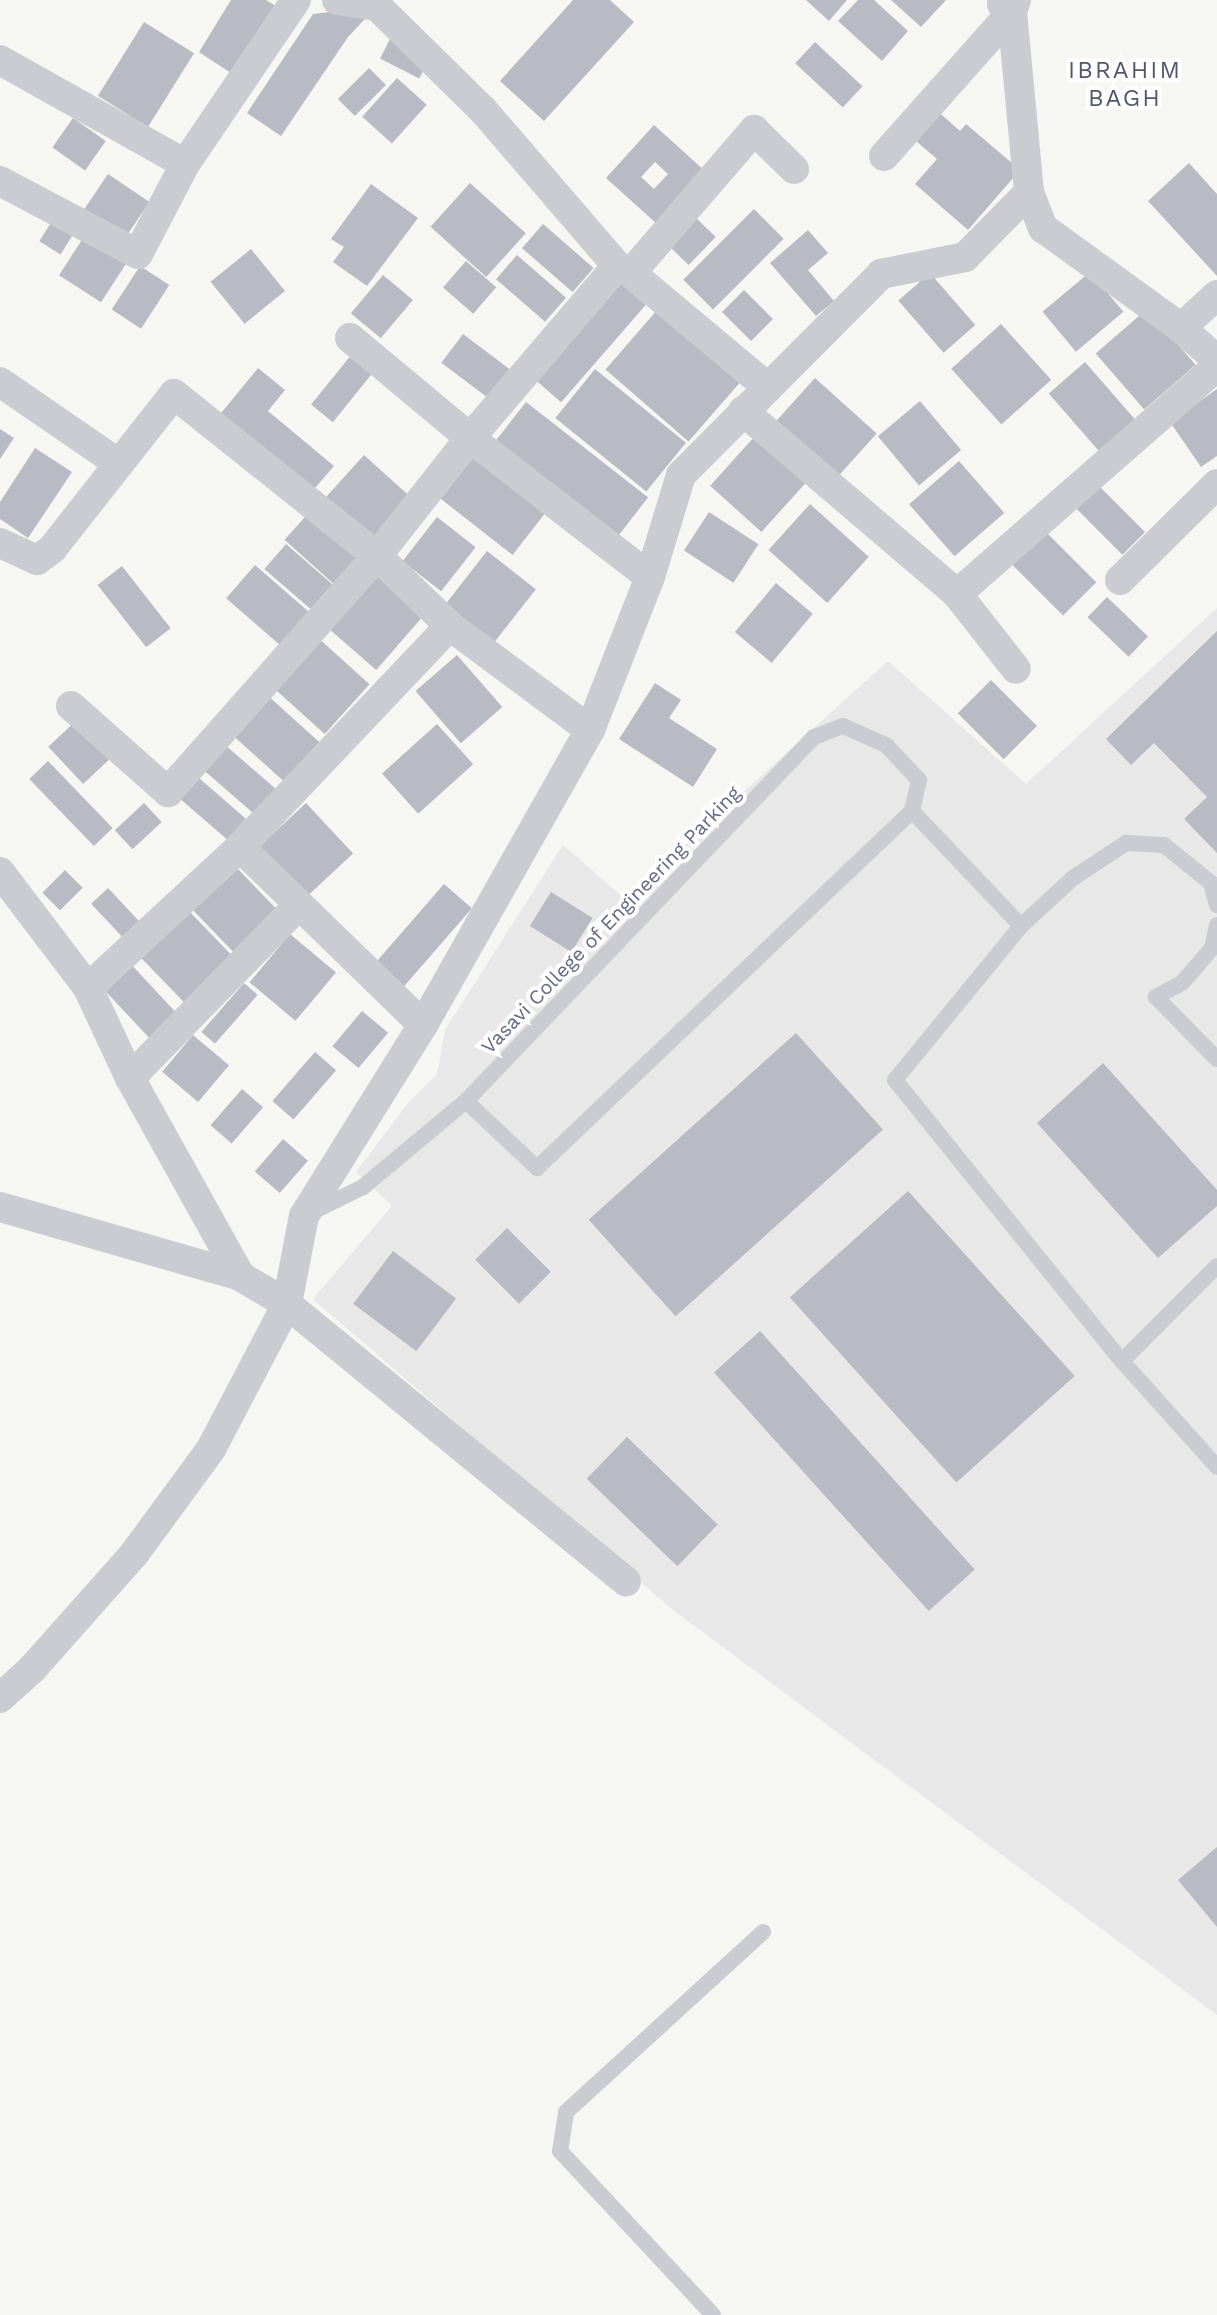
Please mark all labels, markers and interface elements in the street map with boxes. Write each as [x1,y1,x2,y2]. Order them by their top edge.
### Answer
district label: IBRAHIM BAGH [1068,57,1182,113]
street label: Vasavi College of Engineering Parking [476,781,746,1059]

